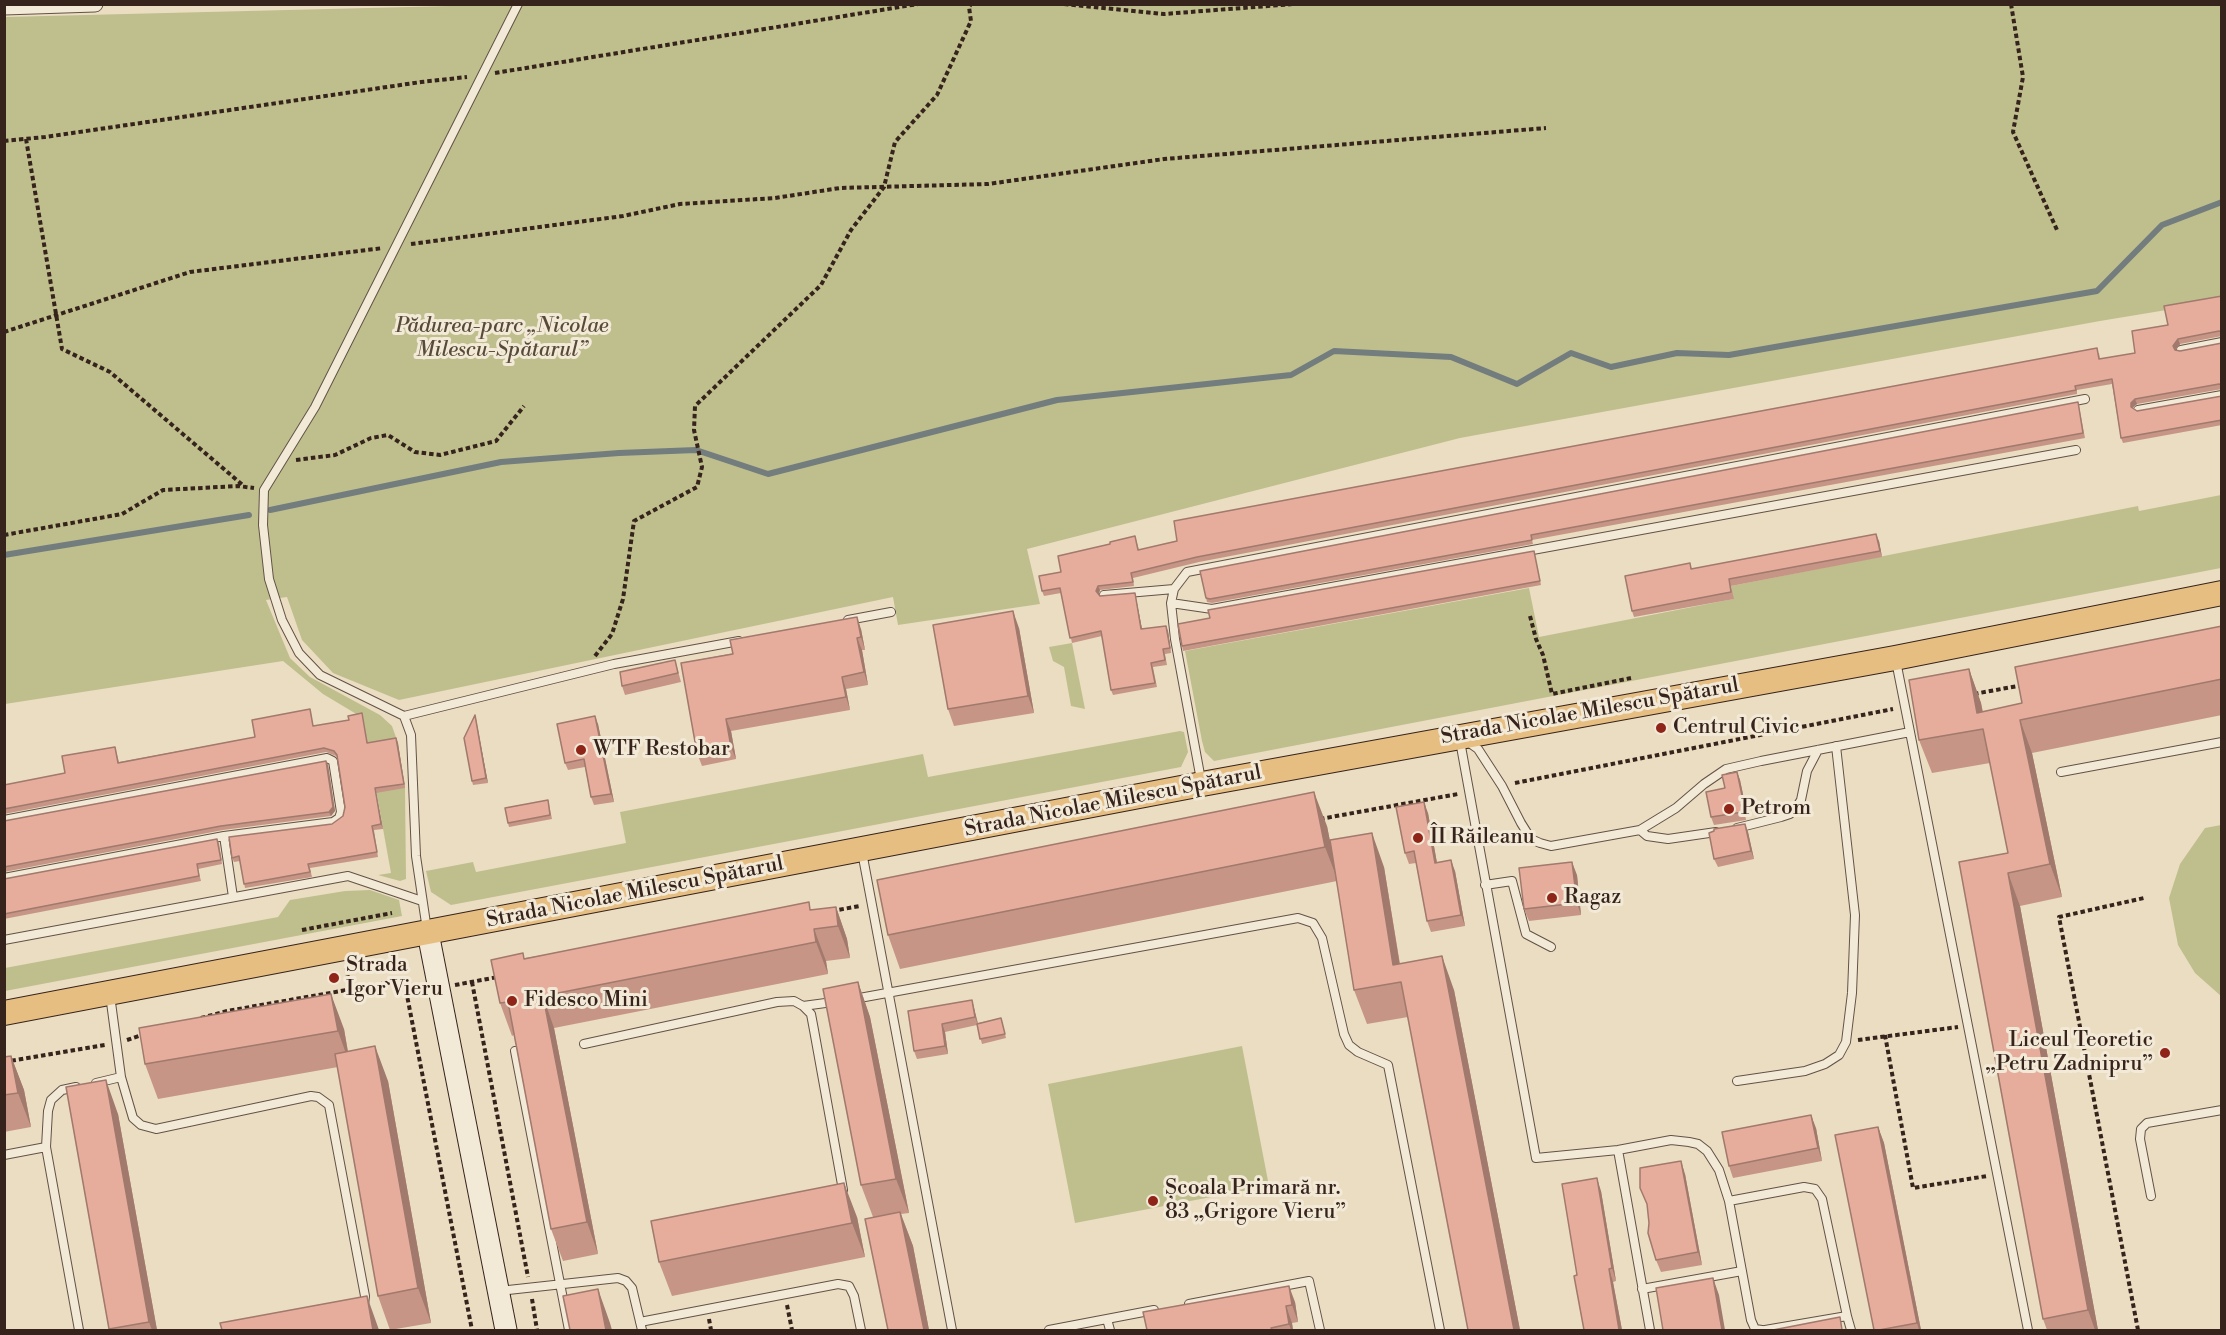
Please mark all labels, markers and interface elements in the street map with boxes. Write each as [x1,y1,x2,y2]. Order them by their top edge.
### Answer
park label: Pădurea-parc „Nicolae Milescu-Spătarul” [395,314,609,364]
street label: Strada Nicolae Milescu Spătarul [1439,673,1741,751]
place label: Centrul Civic [1673,715,1800,741]
marker: Centrul Civic [1654,721,1668,735]
place label: WTF Restobar [593,737,730,763]
marker: WTF Restobar [574,743,588,757]
street label: Strada Nicolae Milescu Spătarul [962,761,1264,843]
place label: Petrom [1741,796,1811,822]
marker: Petrom [1722,802,1736,816]
place label: ÎI Răileanu [1430,825,1535,851]
marker: ÎI Răileanu [1411,831,1425,845]
street label: Strada Nicolae Milescu Spătarul [484,852,786,934]
place label: Ragaz [1564,885,1621,911]
marker: Ragaz [1545,891,1559,905]
place label: Strada Igor Vieru [346,953,443,1003]
marker: Strada Igor Vieru [327,971,341,985]
place label: Fidesco Mini [524,988,648,1014]
marker: Fidesco Mini [505,994,519,1008]
place label: Liceul Teoretic „Petru Zadnipru” [1986,1028,2153,1078]
marker: Liceul Teoretic „Petru Zadnipru” [2158,1046,2172,1060]
place label: Școala Primară nr. 83 „Grigore Vieru” [1165,1176,1346,1226]
marker: Școala Primară nr. 83 „Grigore Vieru” [1146,1194,1160,1208]

